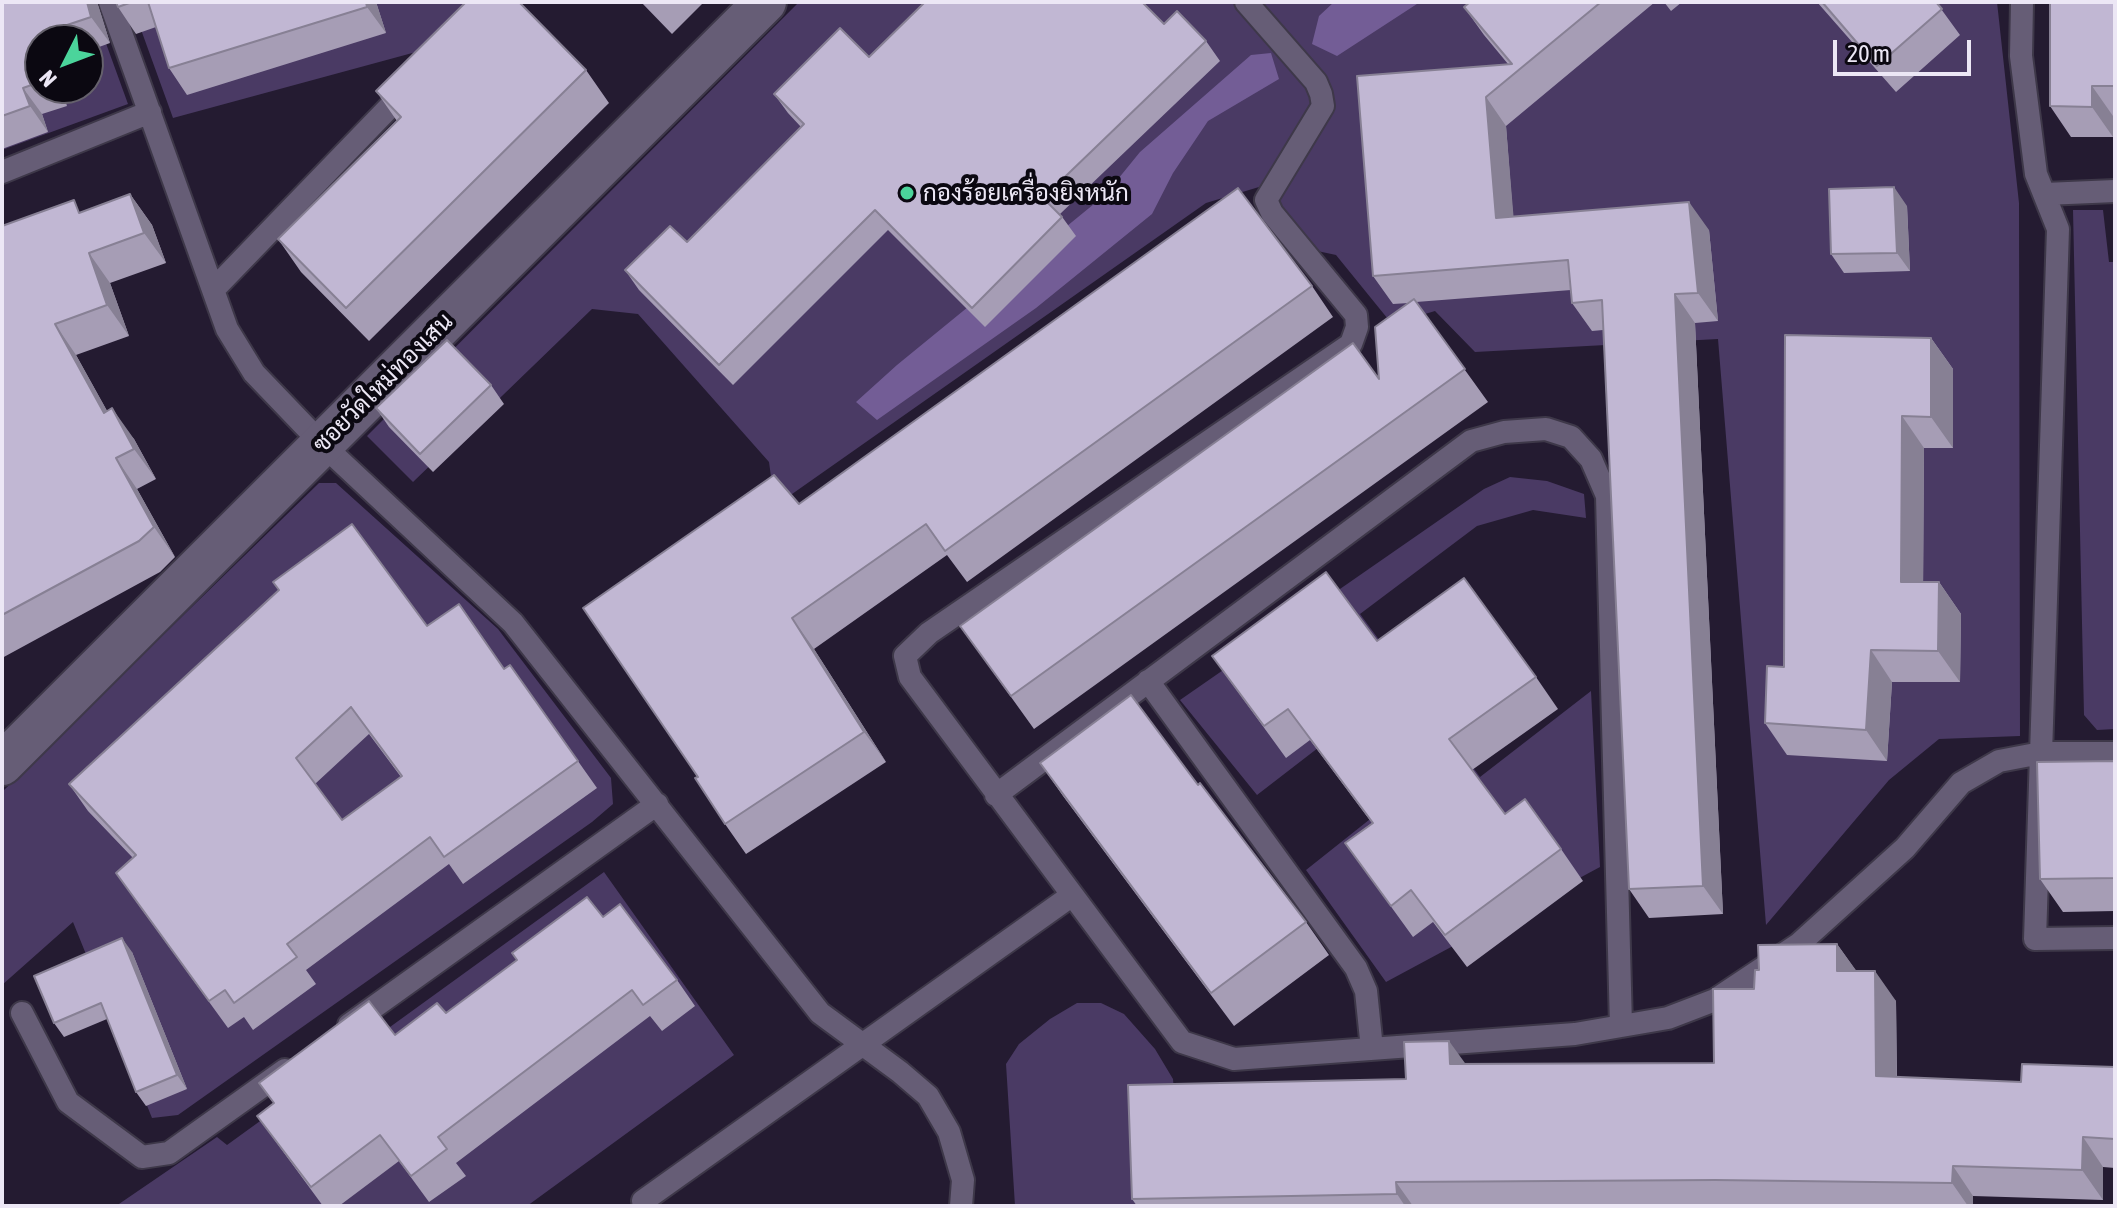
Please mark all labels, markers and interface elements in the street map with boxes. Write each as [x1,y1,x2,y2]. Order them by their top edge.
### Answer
north arrow [24,24,104,104]
scale bar [1837,24,1975,74]
text: 20 m [1847,40,1890,67]
text: N [34,65,62,92]
place label: กองร้อยเครื่องยิงหนัก [923,179,1129,207]
marker: กองร้อยเครื่องยิงหนัก [898,184,916,202]
street label: ซอยวัดใหม่ทองเสน [307,307,459,459]

